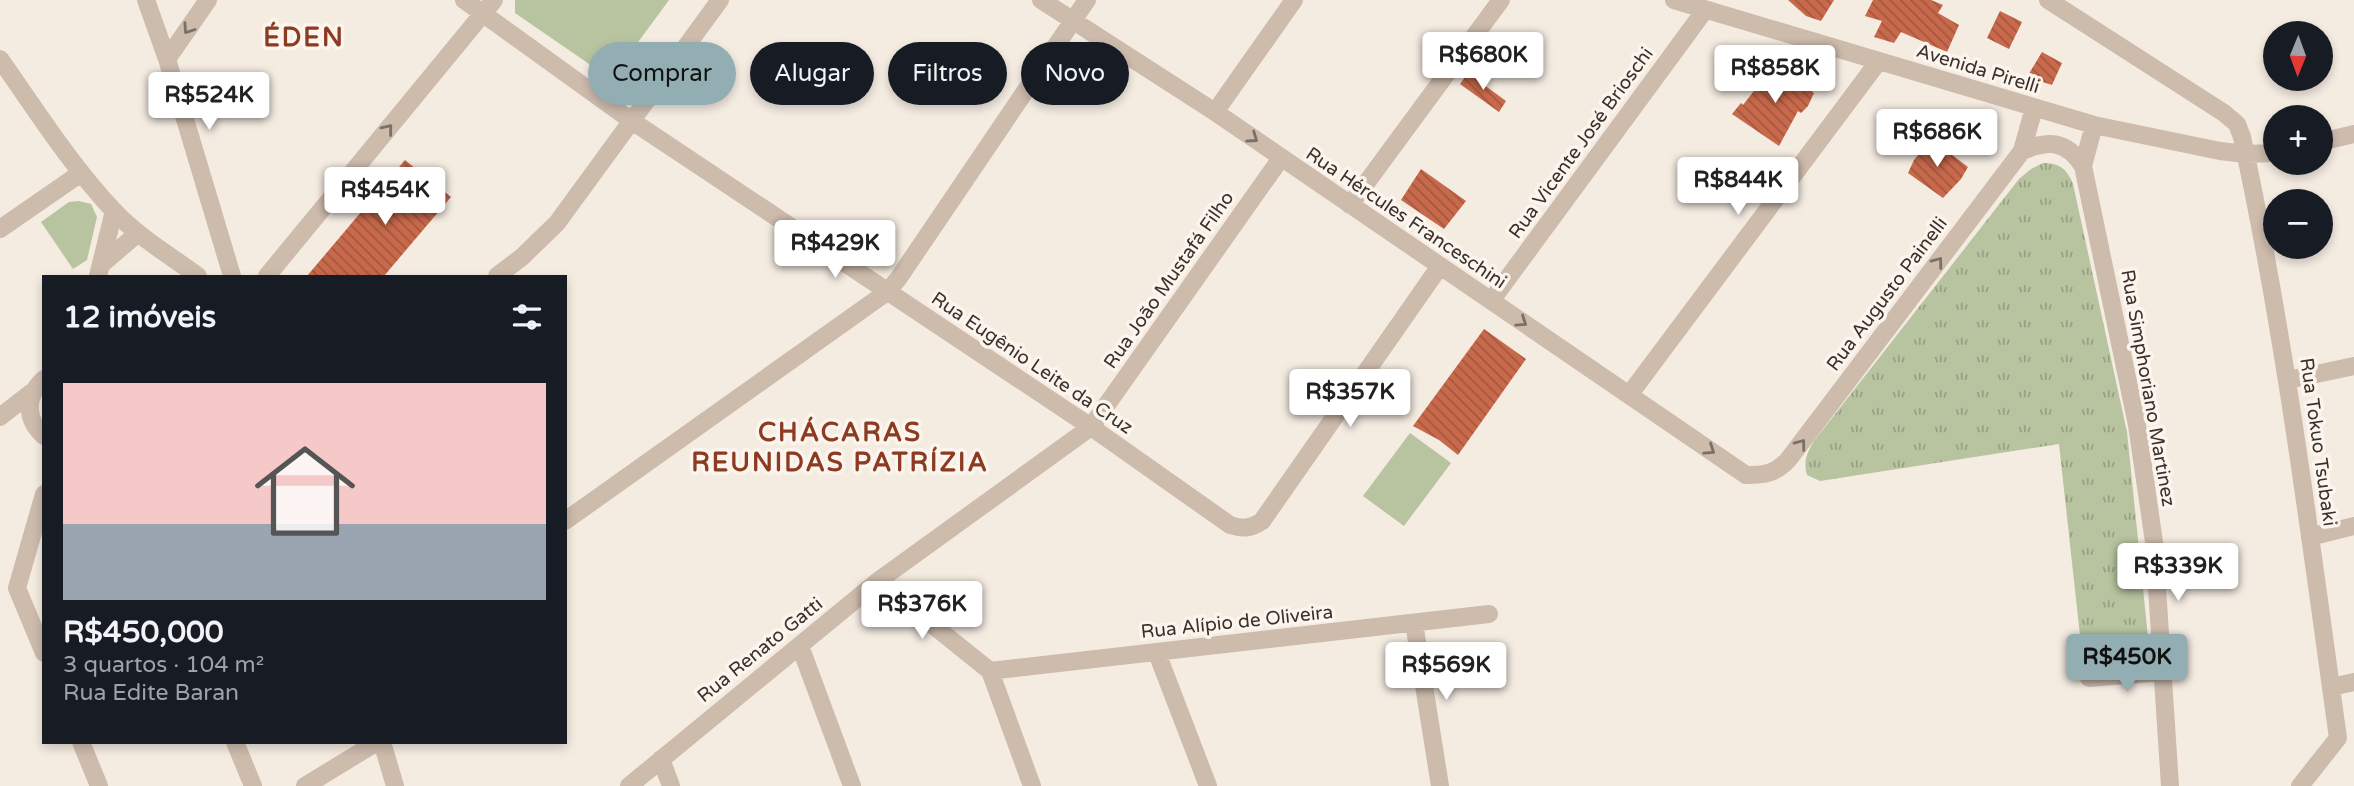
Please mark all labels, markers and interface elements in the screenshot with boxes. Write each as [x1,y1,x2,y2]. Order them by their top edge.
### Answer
district label: ÉDEN [263,21,345,53]
north arrow [2263,21,2333,91]
map controls [2263,21,2333,259]
one-way arrow [183,22,196,35]
pin: R$680K [1426,32,1540,92]
street label: Avenida Pirelli [1914,40,2042,98]
text: R$680K [1438,41,1528,69]
chip: Comprar [588,42,736,105]
chip: Alugar [750,42,874,105]
chip: Filtros [888,42,1007,105]
chip: Novo [1021,42,1129,105]
street label: Rua Vicente José Brioschi [1504,43,1658,243]
pin: R$858K [1718,46,1832,105]
text: R$858K [1730,54,1820,82]
pin: R$524K [152,72,266,132]
text: R$524K [164,81,254,109]
button: + [2263,105,2333,175]
pin: R$686K [1880,110,1994,169]
text: R$686K [1892,118,1982,146]
one-way arrow [380,125,393,137]
one-way arrow [1245,130,1258,142]
street label: Rua Hércules Franceschini [1302,143,1510,293]
pin: R$844K [1681,158,1795,217]
text: R$844K [1693,166,1783,194]
pin: R$454K [328,168,442,227]
text: R$454K [340,176,430,204]
street label: Rua João Mustafá Filho [1099,187,1239,373]
button: − [2263,189,2333,259]
street label: Rua Augusto Painelli [1822,213,1952,375]
pin: R$429K [778,220,892,280]
text: R$429K [790,229,880,257]
one-way arrow [1929,257,1942,270]
street label: Rua Simphoriano Martinez [2116,268,2180,508]
street label: Rua Eugênio Leite da Cruz [927,287,1137,439]
icon: filters [508,298,546,336]
text: 12 imóveis [63,299,216,336]
one-way arrow [1514,314,1527,326]
street label: Rua Tokuo Tsubaki [2295,356,2341,528]
pin: R$357K [1293,370,1407,429]
text: R$357K [1305,378,1395,406]
district label: CHÁCARAS REUNIDAS PATRÍZIA [691,416,989,478]
icon: home [242,428,368,554]
one-way arrow [1792,439,1805,451]
one-way arrow [1702,442,1715,454]
pin: R$339K [2121,544,2235,603]
text: R$339K [2133,552,2223,580]
pin: R$376K [865,582,979,641]
text: R$376K [877,590,967,618]
street label: Rua Renato Gatti [693,593,827,707]
street label: Rua Alípio de Oliveira [1140,601,1334,643]
text: R$450,000 [63,614,224,651]
pin: R$450K [2070,634,2184,694]
pin: R$569K [1389,642,1503,702]
text: R$450K [2082,643,2172,671]
text: 3 quartos · 104 m² [63,651,264,679]
text: R$569K [1401,651,1491,679]
text: Rua Edite Baran [63,679,239,707]

